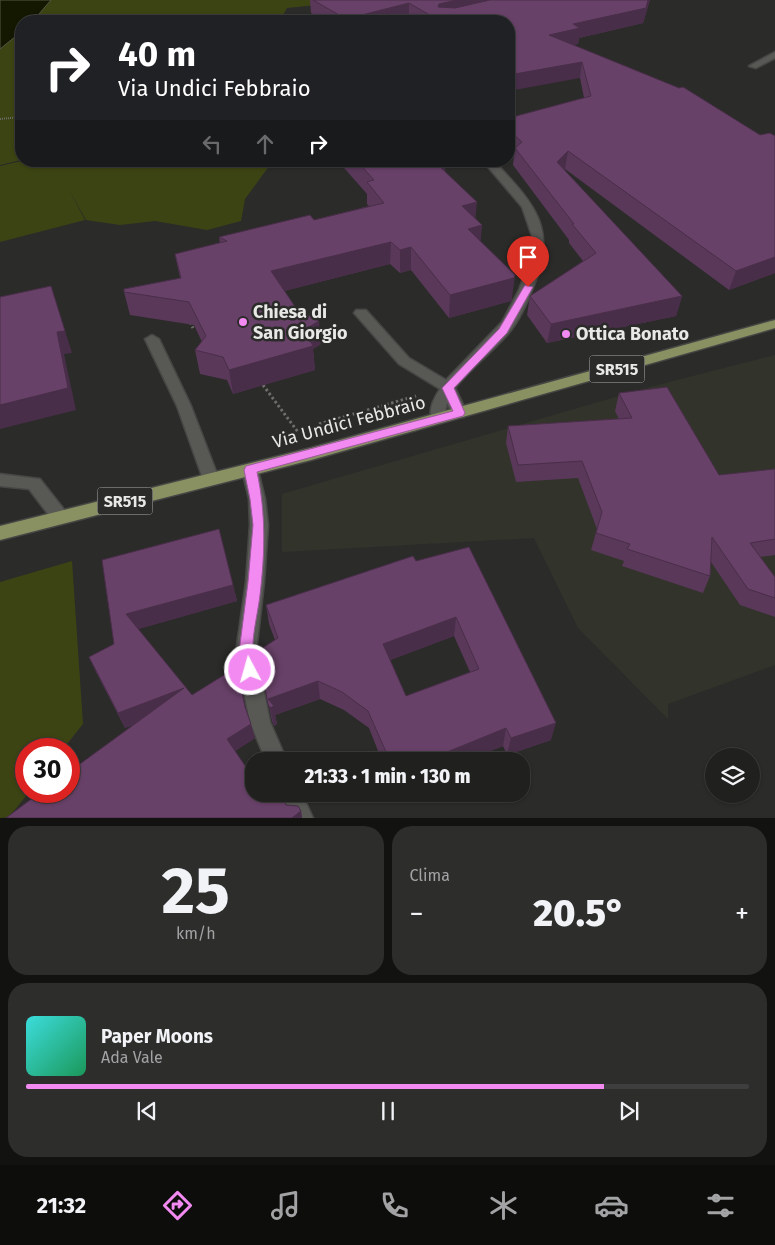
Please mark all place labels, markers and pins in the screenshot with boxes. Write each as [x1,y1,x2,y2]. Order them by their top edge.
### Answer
pin [507,236,549,287]
place label: Chiesa di San Giorgio [253,301,348,344]
marker: Chiesa di San Giorgio [237,316,249,328]
place label: Ottica Bonato [576,323,689,345]
marker: Ottica Bonato [560,328,572,340]

